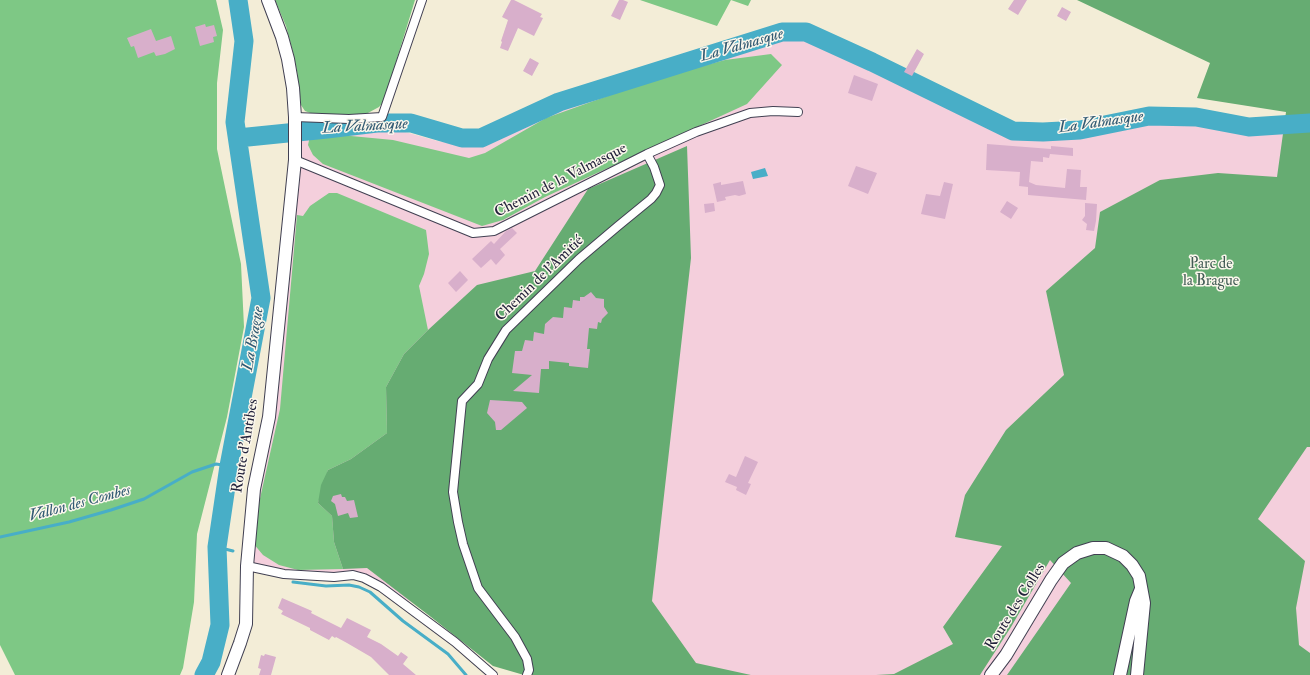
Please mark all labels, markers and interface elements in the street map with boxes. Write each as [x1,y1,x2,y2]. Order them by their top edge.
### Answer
water label: La Valmasque [698,25,786,67]
water label: La Valmasque [1057,108,1145,138]
water label: La Valmasque [322,115,408,139]
street label: Chemin de la Valmasque [492,140,630,222]
street label: Chemin de l'Amitié [492,232,588,326]
park label: Parc de la Brague [1183,256,1239,291]
water label: La Brague [239,305,269,373]
street label: Route d'Antibes [229,398,263,494]
water label: Vallon des Combes [27,481,133,527]
street label: Route des Colles [982,560,1050,654]

